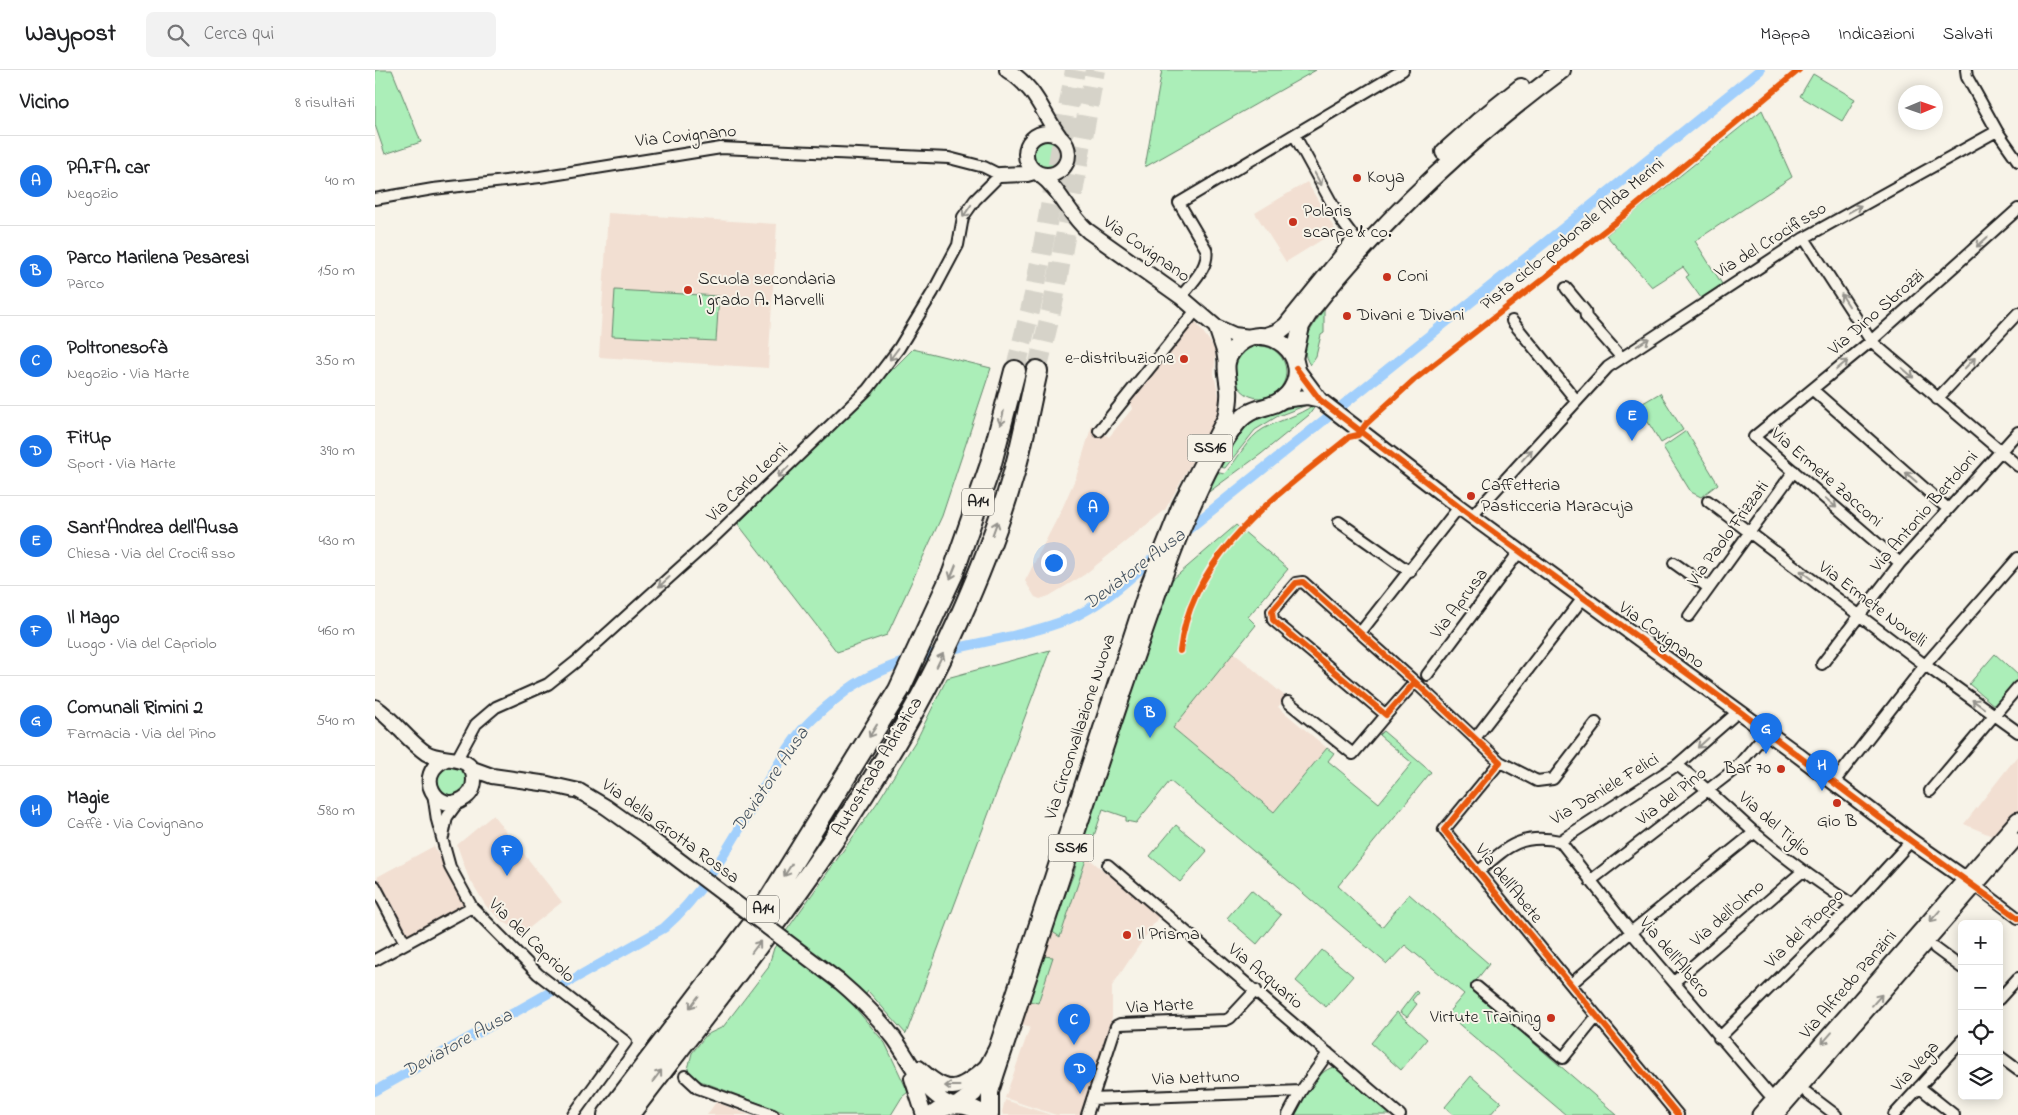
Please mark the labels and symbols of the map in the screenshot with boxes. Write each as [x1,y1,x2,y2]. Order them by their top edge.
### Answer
north arrow [1898,85,1943,130]
street label: Via Covignano [633,119,738,156]
street label: Pista ciclo-pedonale Alda Merini [1475,152,1671,318]
place label: Koya [1367,165,1405,191]
one-way arrow [1314,171,1323,186]
marker: Koya [1351,172,1363,184]
street label: Via del Crocifisso [1709,196,1832,286]
place label: Polaris scarpe & co. [1303,199,1392,246]
one-way arrow [962,203,972,217]
one-way arrow [1847,204,1862,214]
street label: Via Covignano [1096,210,1195,290]
marker: Polaris scarpe & co. [1287,216,1299,228]
one-way arrow [1975,236,1988,248]
place label: Coni [1397,264,1428,290]
street label: Via Dino Sbrozzi [1822,264,1931,363]
place label: Scuola secondaria I grado A. Marvelli [698,267,836,315]
marker: Coni [1381,271,1393,283]
marker: Scuola secondaria I grado A. Marvelli [682,284,694,296]
one-way arrow [1839,293,1850,307]
place label: Divani e Divani [1356,303,1465,329]
marker: Divani e Divani [1341,310,1353,322]
one-way arrow [1636,337,1650,347]
place label: e-distribuzione [1065,346,1175,372]
one-way arrow [889,347,900,360]
marker: e-distribuzione [1178,353,1190,365]
one-way arrow [1964,357,1976,370]
one-way arrow [1835,360,1848,371]
one-way arrow [1901,367,1914,379]
pin: E [1616,400,1648,441]
one-way arrow [997,409,1007,425]
street label: Via Ermete Zacconi [1763,421,1888,534]
road number: SS16 [1187,434,1233,462]
street label: Via Carlo Leoni [700,437,795,530]
street label: Via Antonio Bertoloni [1864,446,1985,579]
one-way arrow [1521,448,1533,461]
one-way arrow [777,466,789,478]
one-way arrow [1905,471,1918,482]
place label: Caffetteria Pasticceria Maracuja [1481,473,1633,520]
street label: Via Paolo Frizzati [1681,476,1776,593]
road number: A14 [962,488,994,516]
marker: Caffetteria Pasticceria Maracuja [1465,490,1477,502]
pin: A [1077,492,1109,533]
one-way arrow [1824,497,1837,509]
one-way arrow [990,521,1000,537]
water label: Deviatore Ausa [1078,522,1192,617]
your location [1041,550,1067,576]
street label: Via Ermete Novelli [1811,555,1932,655]
street label: Via Aprusa [1424,563,1495,646]
one-way arrow [948,564,957,580]
one-way arrow [1799,570,1813,580]
one-way arrow [657,577,670,588]
street label: Via Covignano [1611,595,1710,677]
street label: Via Circonvallazione Nuova [1038,631,1123,824]
one-way arrow [936,653,945,668]
street label: Autostrada Adriatica [826,692,930,842]
pin: B [1134,697,1166,738]
one-way arrow [1972,699,1986,709]
pin: G [1750,713,1782,754]
water label: Deviatore Ausa [726,722,817,838]
one-way arrow [868,724,878,738]
one-way arrow [1696,737,1709,749]
street label: Via Daniele Felici [1545,747,1664,833]
pin: H [1806,750,1838,791]
place label: Bar 70 [1723,756,1771,782]
street label: Via del Pino [1630,761,1713,834]
marker: Bar 70 [1775,763,1787,775]
street label: Via della Grotta Rossa [595,772,744,891]
street label: Via del Tiglio [1730,785,1816,865]
marker: Gio B [1831,797,1843,809]
place label: Gio B [1817,809,1857,835]
road number: SS16 [1049,834,1093,861]
pin: F [491,835,523,876]
street label: Via dell'Abete [1467,838,1549,930]
one-way arrow [783,862,793,876]
street label: Via dell'Olmo [1684,874,1771,954]
street label: Via del Pioppo [1759,883,1851,975]
street label: Via del Capriolo [481,892,580,989]
road number: A14 [747,896,779,922]
one-way arrow [1929,910,1940,923]
street label: Via dell'Albero [1631,911,1716,1004]
place label: Il Prisma [1137,922,1200,948]
street label: Via Alfredo Panzini [1794,925,1904,1046]
marker: Il Prisma [1121,929,1133,941]
street label: Via Acquario [1221,937,1308,1016]
one-way arrow [750,941,761,954]
street label: Via Marte [1125,992,1195,1022]
one-way arrow [1872,993,1883,1006]
one-way arrow [689,995,699,1009]
water label: Deviatore Ausa [398,1002,518,1085]
pin: C [1058,1004,1090,1045]
place label: Virtute Training [1429,1005,1541,1032]
marker: Virtute Training [1545,1012,1557,1024]
one-way arrow [1822,1032,1833,1045]
street label: Via Vega [1885,1036,1947,1100]
pin: D [1064,1053,1096,1094]
street label: Via Nettuno [1151,1064,1240,1094]
one-way arrow [652,1070,663,1083]
one-way arrow [944,1081,960,1091]

